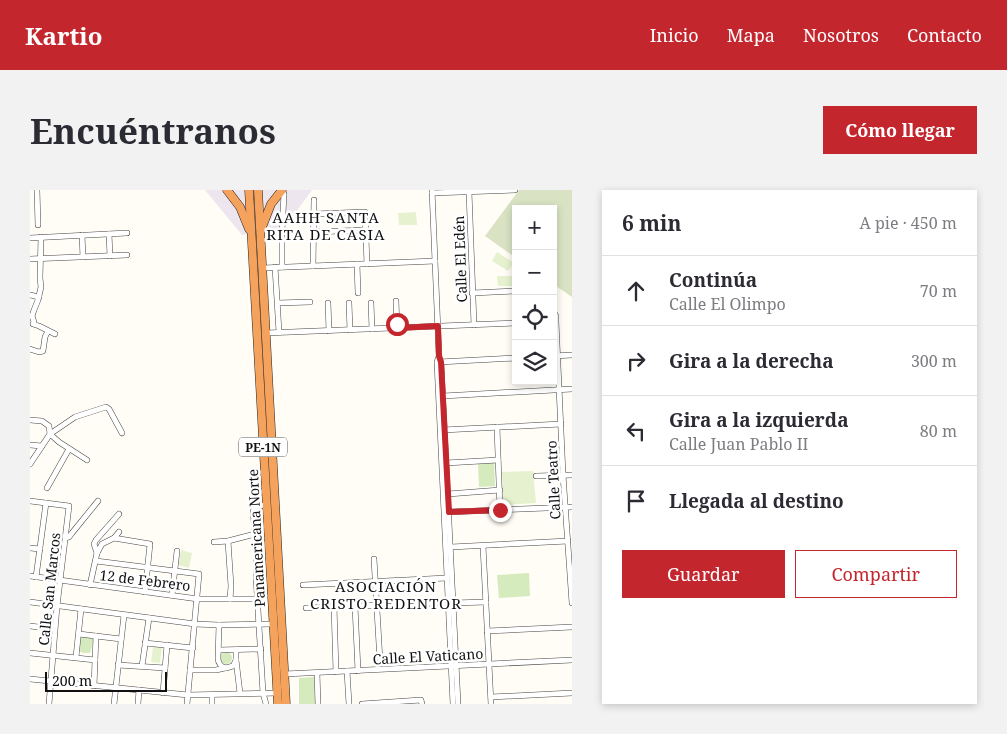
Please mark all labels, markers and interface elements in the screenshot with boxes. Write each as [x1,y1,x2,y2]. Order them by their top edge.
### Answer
text: Kartio [25,19,102,52]
text: Inicio [650,23,699,47]
text: Mapa [727,23,775,47]
text: Nosotros [803,23,879,47]
text: Contacto [907,23,982,47]
button: Cómo llegar [823,106,977,154]
text: Encuéntranos [30,107,276,154]
map controls [512,205,557,385]
button: + [512,205,557,250]
district label: AAHH SANTA RITA DE CASIA [266,207,386,244]
text: 6 min [622,209,681,237]
text: A pie · 450 m [860,212,957,234]
street label: Calle El Edén [449,215,471,303]
button: − [512,250,557,295]
text: Continúa [669,267,757,293]
icon: ahead [622,277,650,305]
text: 70 m [920,280,957,302]
text: Calle El Olimpo [669,293,786,315]
button: locate [512,295,557,340]
route start [386,313,409,336]
button: layers [512,340,557,385]
icon: right [622,347,650,375]
text: Gira a la derecha [669,348,834,374]
text: 300 m [911,350,957,372]
text: Gira a la izquierda [669,407,849,433]
icon: left [622,417,650,445]
text: 80 m [920,420,957,442]
text: Calle Juan Pablo II [669,433,808,455]
road number: PE-1N [239,438,287,456]
street label: Calle Teatro [541,440,565,520]
street label: Panamericana Norte [243,469,269,607]
icon: arrive [622,487,650,515]
text: Llegada al destino [669,488,844,514]
route end [489,499,512,522]
street label: Calle San Marcos [34,532,64,646]
button: Guardar [622,550,785,598]
button: Compartir [795,550,957,598]
street label: 12 de Febrero [98,565,192,595]
district label: ASOCIACIÓN CRISTO REDENTOR [310,576,462,613]
street label: Calle El Vaticano [372,644,484,668]
scale bar [45,669,168,692]
text: 200 m [52,671,92,690]

